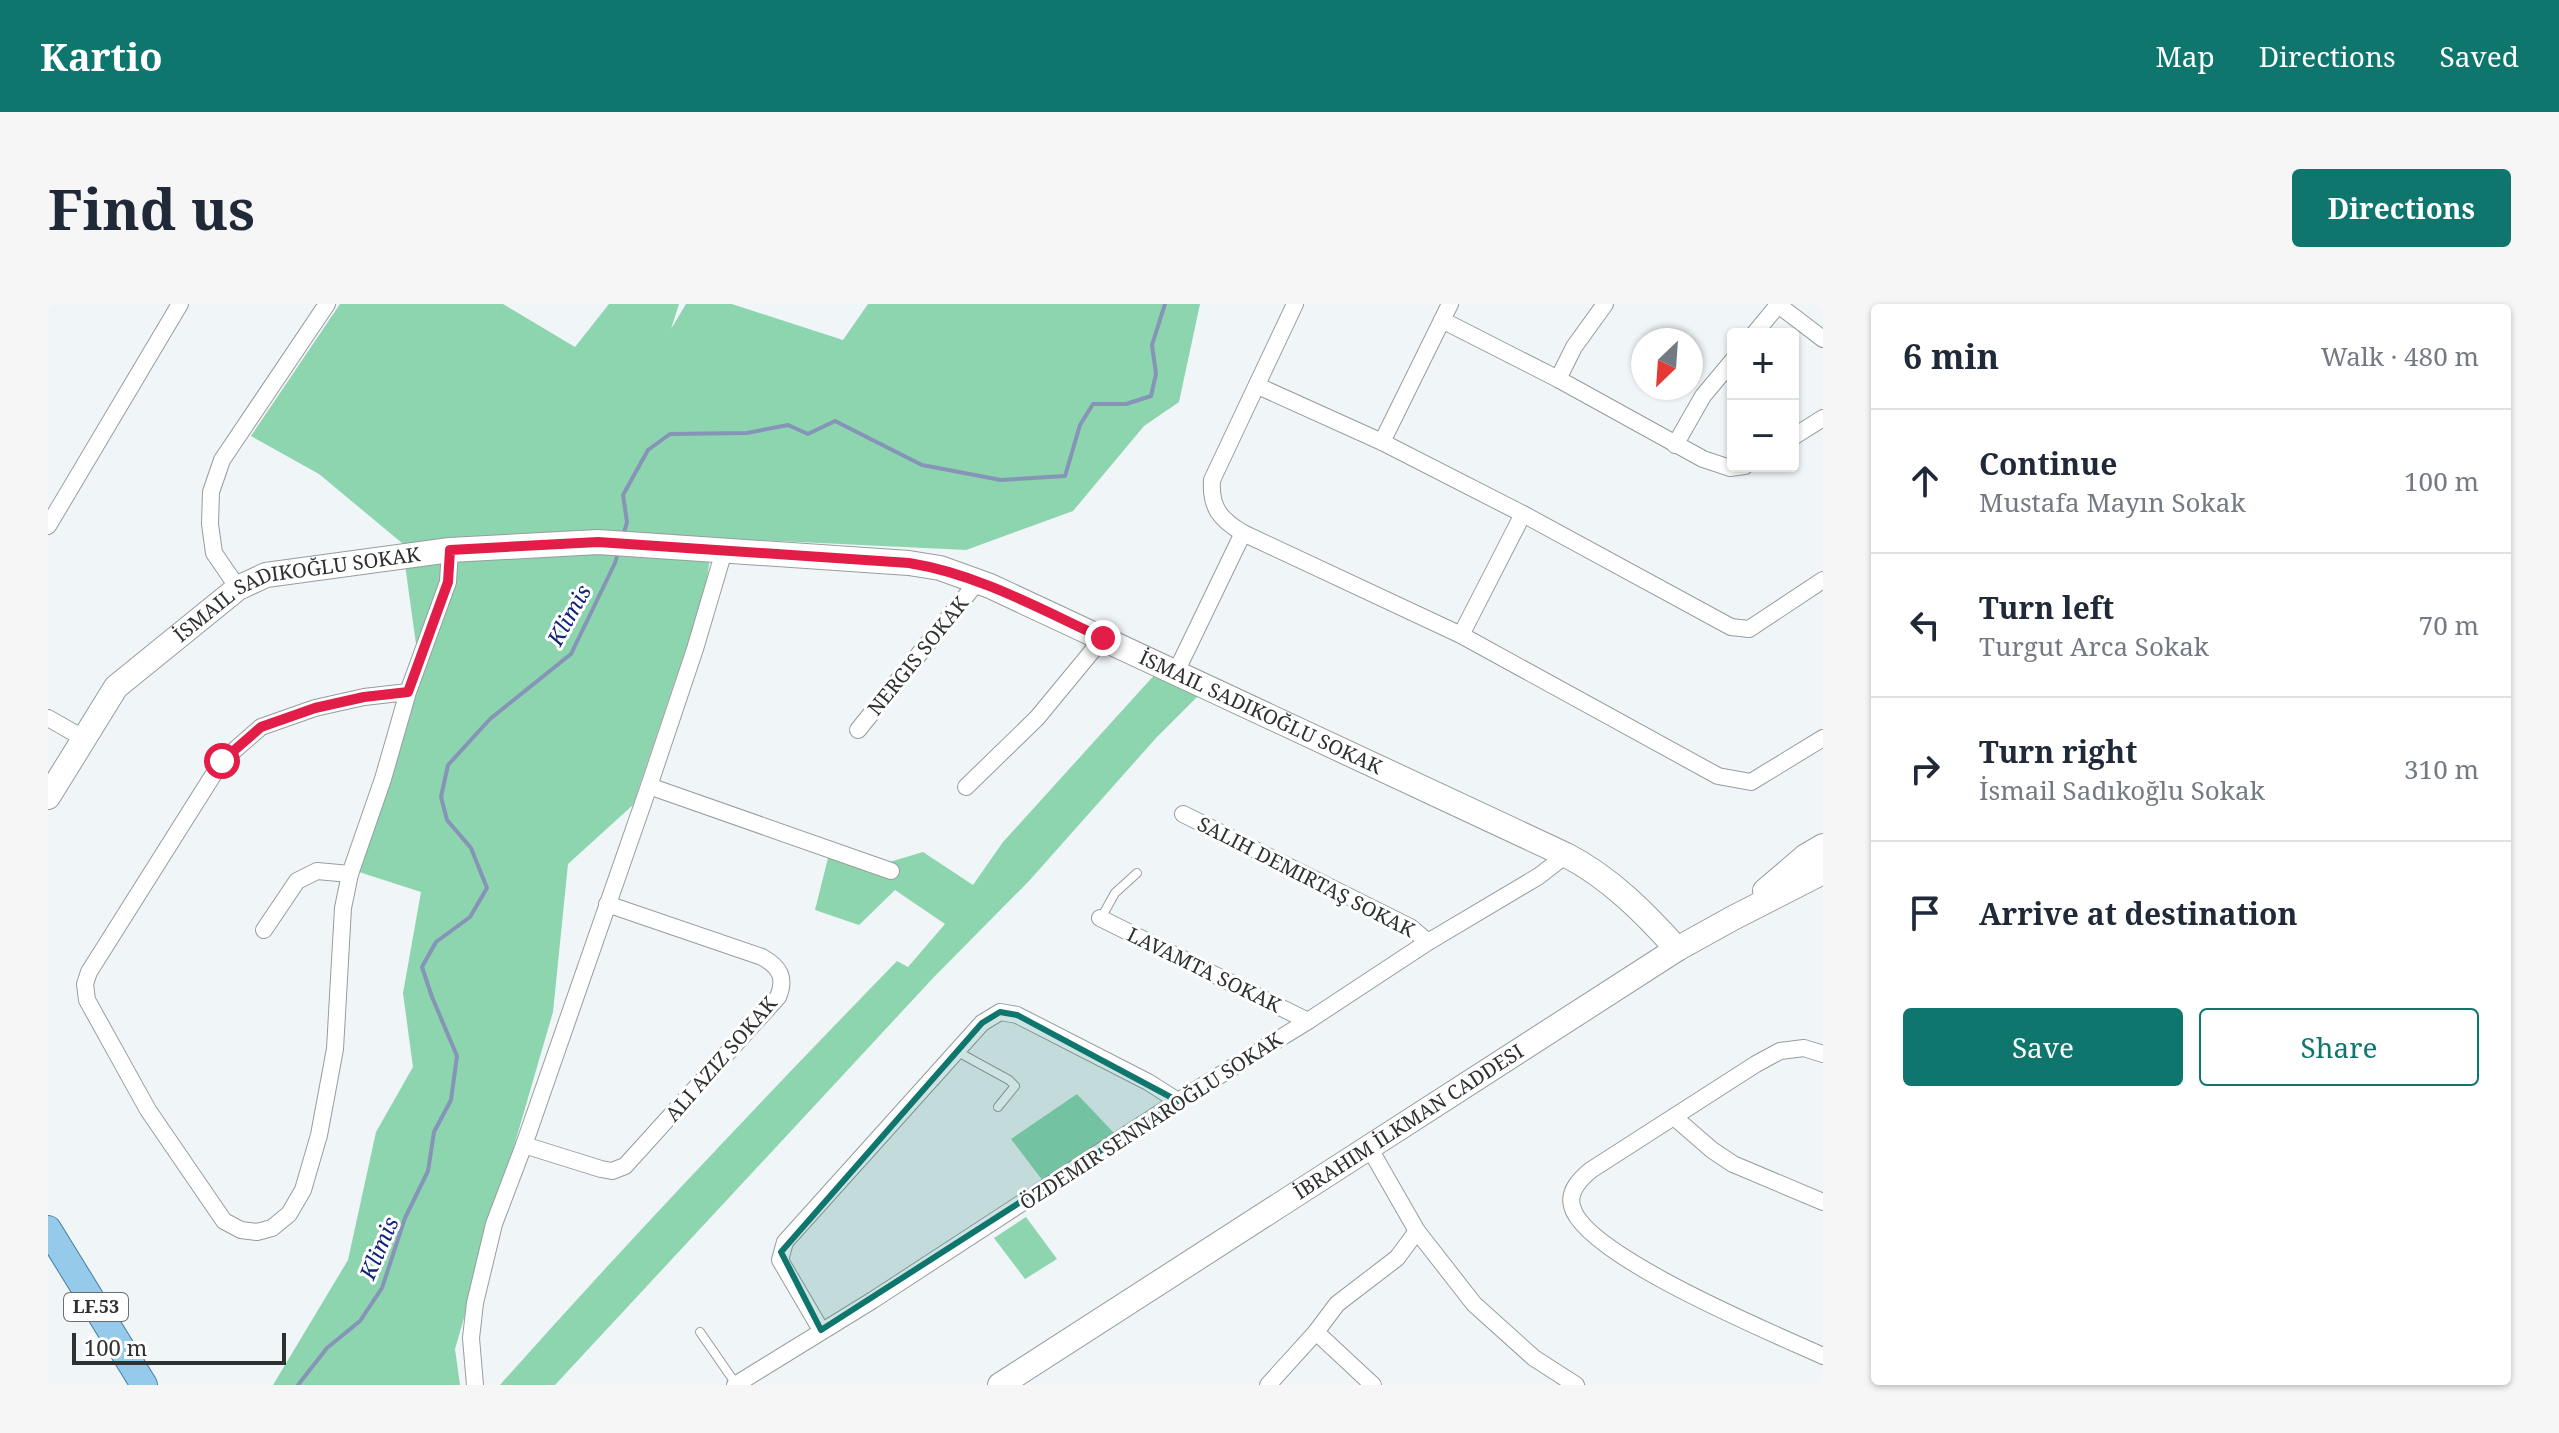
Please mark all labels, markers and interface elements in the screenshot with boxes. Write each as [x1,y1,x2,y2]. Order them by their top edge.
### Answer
text: Kartio [40,30,163,82]
text: Map [2155,37,2215,75]
text: Directions [2259,37,2396,75]
text: Saved [2440,37,2519,75]
button: Directions [2292,169,2511,247]
text: Find us [48,170,255,246]
north arrow [1631,328,1703,400]
map controls [1727,328,1799,472]
button: + [1727,328,1799,400]
text: 6 min [1903,333,1999,379]
text: Walk · 480 m [2321,338,2479,374]
button: − [1727,400,1799,472]
text: Continue [1979,443,2117,484]
icon: ahead [1903,459,1947,503]
text: 100 m [2404,463,2479,499]
text: Mustafa Mayın Sokak [1979,484,2246,520]
street label: İSMAIL SADIKOĞLU SOKAK [168,540,423,648]
water label: Klimis [539,579,597,651]
text: Turn left [1979,587,2114,628]
street label: NERGIS SOKAK [861,590,975,721]
icon: left [1903,603,1947,647]
text: 70 m [2419,607,2479,643]
route end [1085,620,1121,656]
text: Turgut Arca Sokak [1979,628,2209,664]
street label: İSMAIL SADIKOĞLU SOKAK [1135,644,1387,781]
text: Turn right [1979,731,2137,772]
route start [204,743,240,779]
icon: right [1903,747,1947,791]
text: 310 m [2404,751,2479,787]
text: İsmail Sadıkoğlu Sokak [1979,772,2265,808]
street label: SALIH DEMIRTAŞ SOKAK [1193,810,1420,944]
icon: arrive [1903,891,1947,935]
text: Arrive at destination [1979,893,2298,934]
street label: LAVAMTA SOKAK [1123,921,1286,1019]
street label: ALI AZIZ SOKAK [659,990,783,1127]
button: Save [1903,1008,2183,1086]
button: Share [2199,1008,2479,1086]
street label: ÖZDEMIR SENNAROĞLU SOKAK [1014,1025,1288,1216]
street label: İBRAHIM İLKMAN CADDESI [1288,1037,1528,1205]
water label: Klimis [351,1212,405,1284]
road number: LF.53 [64,1293,128,1321]
scale bar [72,1329,286,1365]
text: 100 m [84,1332,147,1362]

